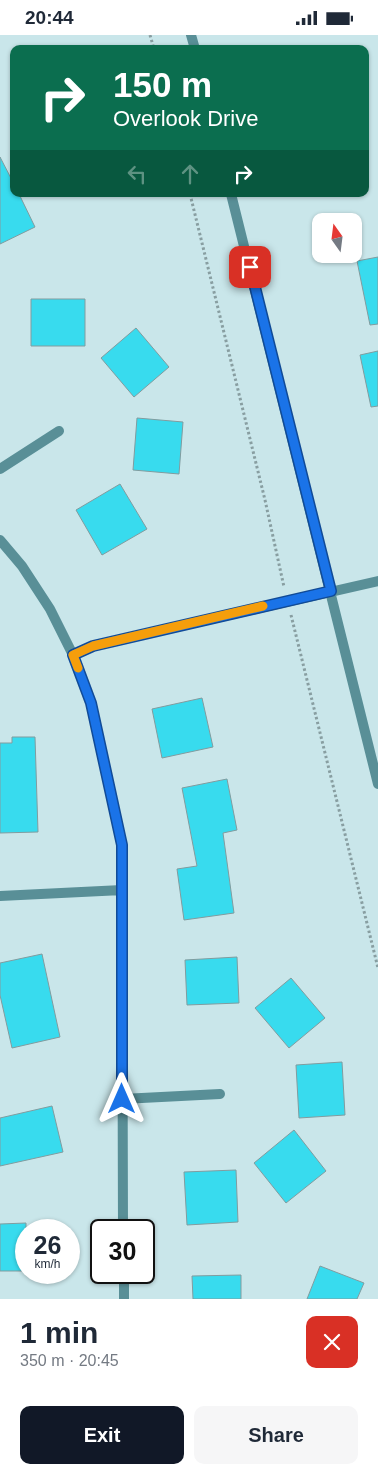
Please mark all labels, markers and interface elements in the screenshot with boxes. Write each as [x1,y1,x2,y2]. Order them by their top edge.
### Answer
text: 20:44 [25,7,74,28]
icon: right [30,65,95,130]
text: 150 m [113,65,212,104]
text: Overlook Drive [113,106,258,131]
icon: left [123,160,151,188]
icon: ahead [176,160,204,188]
icon: right [229,160,257,188]
north arrow [312,213,362,263]
map controls [312,213,362,263]
pin [229,246,271,288]
icon: arrive [236,253,264,281]
position arrow [95,1072,147,1124]
speed limit sign: 30 [90,1219,155,1284]
text: 26 [34,1231,61,1259]
text: km/h [34,1257,61,1271]
text: 1 min [20,1316,98,1349]
button: close [306,1316,358,1368]
text: 350 m · 20:45 [20,1352,119,1369]
button: Exit [20,1406,184,1464]
button: Share [194,1406,358,1464]

